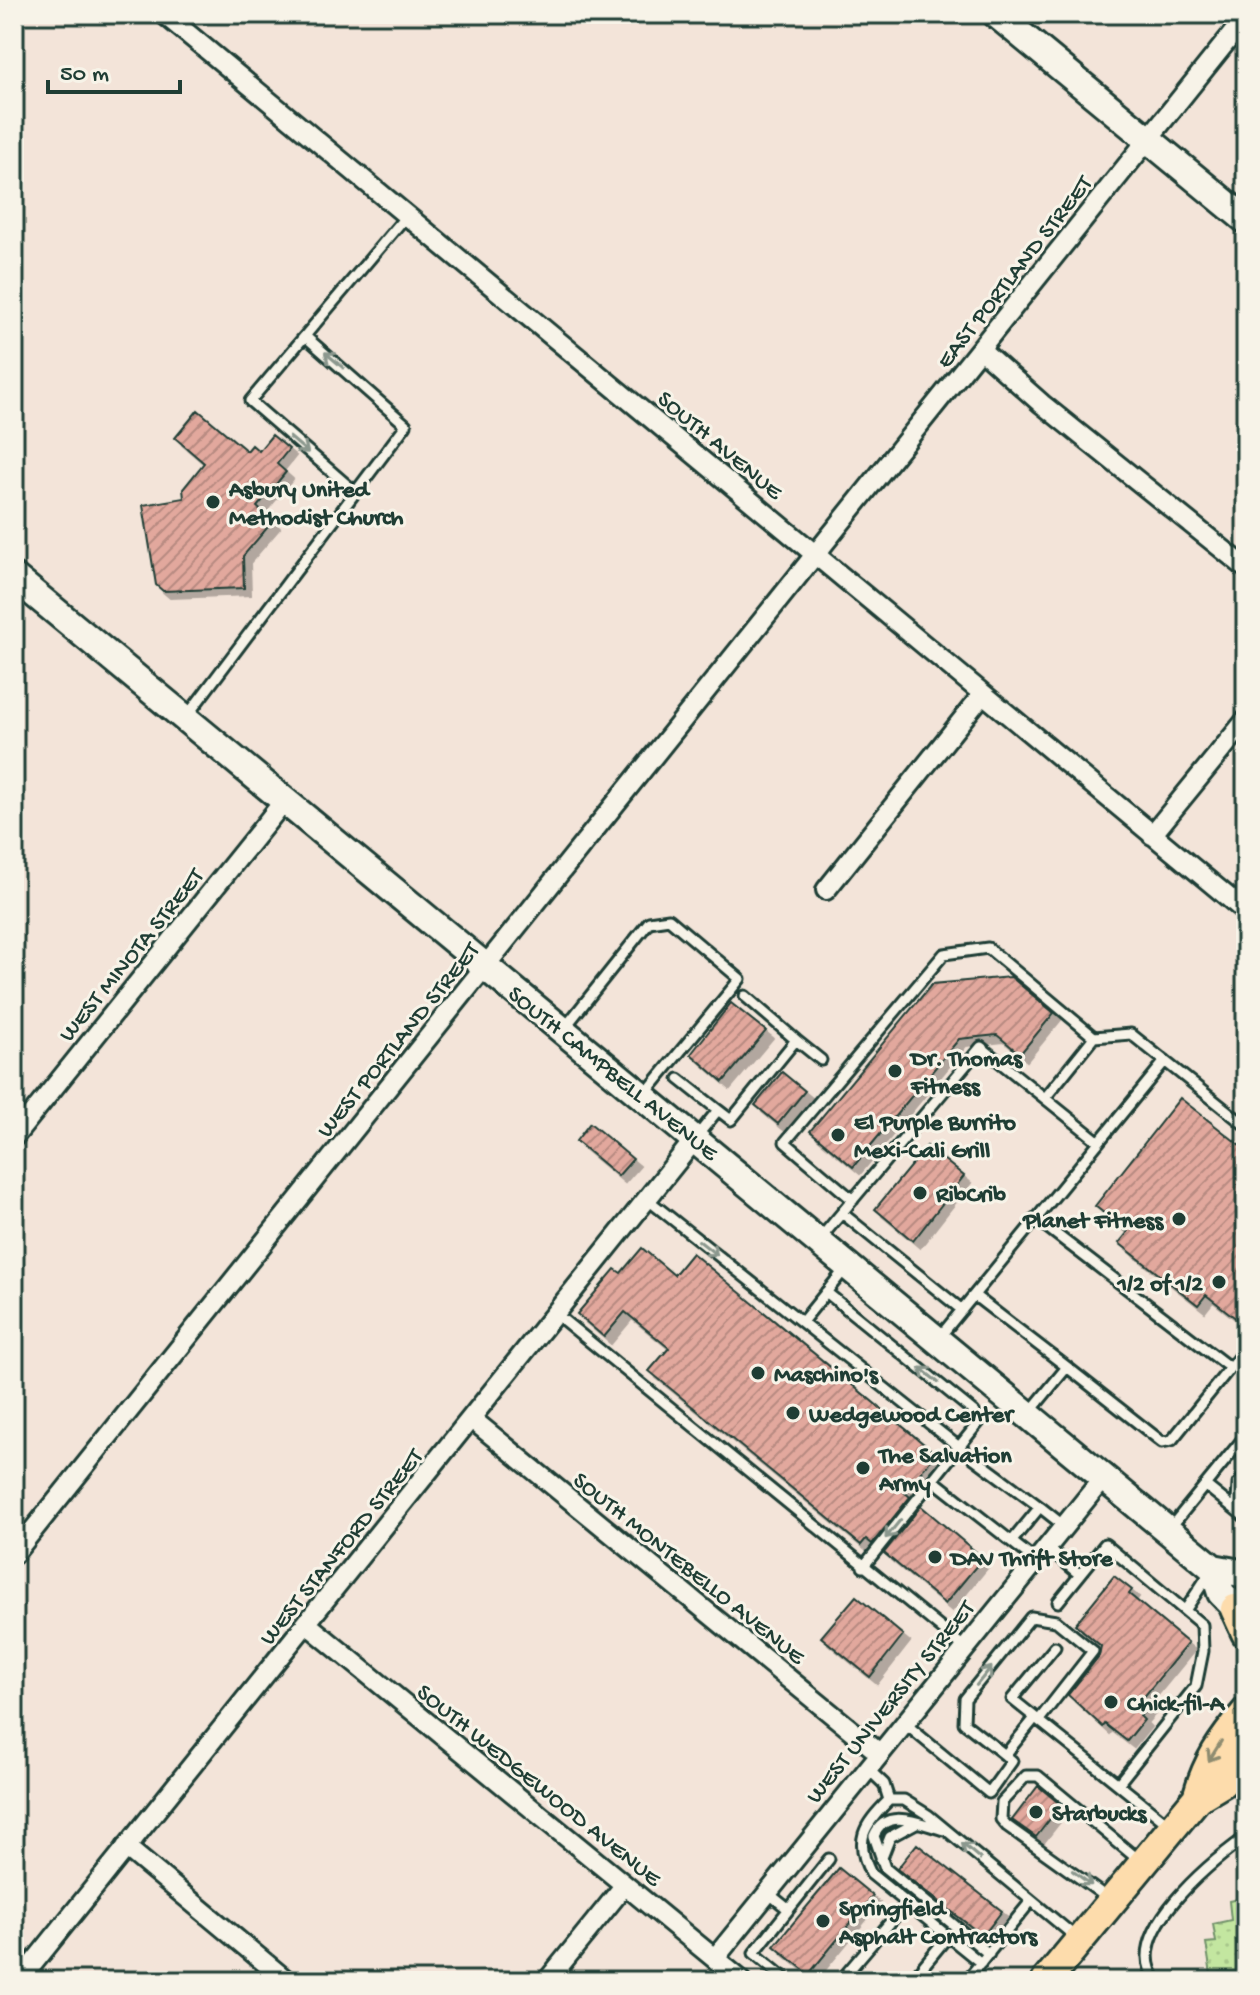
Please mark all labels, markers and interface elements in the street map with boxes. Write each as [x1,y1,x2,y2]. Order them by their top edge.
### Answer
scale bar [48,44,180,94]
text: 50 m [60,61,109,90]
street label: EAST PORTLAND STREET [931,170,1101,375]
one-way arrow [324,351,344,369]
street label: SOUTH AVENUE [650,386,788,508]
one-way arrow [288,436,309,454]
place label: Asbury United Methodist Church [228,477,404,534]
marker: Asbury United Methodist Church [204,493,222,511]
street label: WEST MINOTA STREET [54,862,213,1049]
street label: WEST PORTLAND STREET [312,936,489,1145]
street label: SOUTH CAMPBELL AVENUE [501,981,724,1169]
place label: Dr. Thomas Fitness [909,1046,1023,1103]
marker: Dr. Thomas Fitness [886,1062,904,1080]
place label: El Purple Burrito Mexi-Cali Grill [854,1110,1017,1167]
marker: El Purple Burrito Mexi-Cali Grill [829,1126,847,1144]
place label: RibCrib [935,1182,1006,1211]
marker: RibCrib [911,1184,929,1202]
place label: Planet Fitness [1021,1208,1164,1237]
marker: Planet Fitness [1170,1210,1188,1228]
one-way arrow [697,1239,718,1256]
place label: 1/2 of 1/2 [1116,1271,1203,1300]
marker: 1/2 of 1/2 [1210,1273,1228,1291]
place label: Maschino's [774,1362,879,1391]
marker: Maschino's [749,1364,767,1382]
one-way arrow [919,1366,939,1384]
place label: Wedgewood Center [808,1402,1015,1431]
marker: Wedgewood Center [784,1404,802,1422]
street label: WEST STANFORD STREET [255,1443,432,1652]
place label: The Salvation Army [877,1443,1012,1500]
marker: The Salvation Army [854,1459,872,1477]
street label: SOUTH MONTEBELLO AVENUE [566,1467,811,1673]
one-way arrow [885,1518,902,1539]
place label: DAV Thrift Store [949,1546,1114,1575]
marker: DAV Thrift Store [926,1548,944,1566]
street label: WEST UNIVERSITY STREET [801,1595,984,1810]
one-way arrow [975,1666,993,1687]
street label: SOUTH WEDGEWOOD AVENUE [409,1679,667,1895]
place label: Chick-fil-A [1127,1691,1226,1720]
marker: Chick-fil-A [1102,1693,1120,1711]
one-way arrow [1206,1739,1222,1762]
place label: Starbucks [1052,1801,1148,1830]
marker: Starbucks [1027,1803,1045,1821]
one-way arrow [962,1842,982,1860]
one-way arrow [1070,1870,1092,1887]
place label: Springfield Asphalt Contractors [838,1896,1038,1953]
marker: Springfield Asphalt Contractors [814,1912,832,1930]

